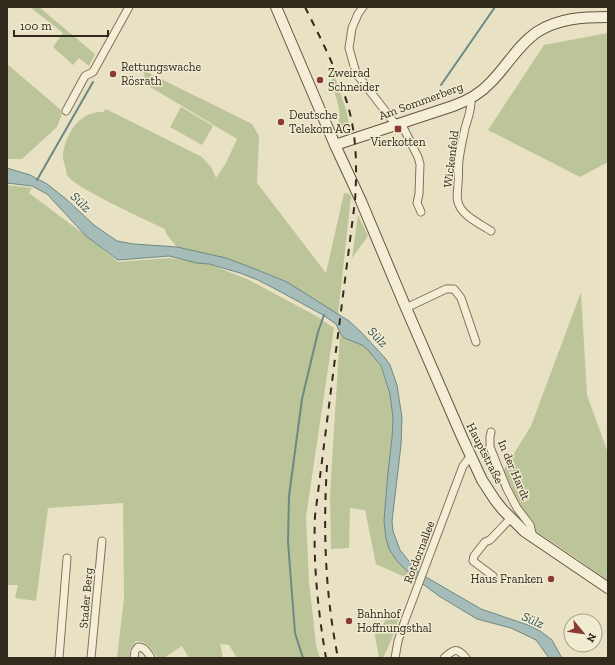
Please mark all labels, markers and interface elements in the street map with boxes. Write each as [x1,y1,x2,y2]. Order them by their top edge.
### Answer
scale bar [14,12,108,38]
text: 100 m [20,19,52,33]
place label: Rettungswache Rösrath [121,60,201,88]
place label: Zweirad Schneider [328,66,380,94]
marker: Rettungswache Rösrath [108,69,118,79]
marker: Zweirad Schneider [315,75,325,85]
street label: Am Sommerberg [377,79,465,123]
place label: Deutsche Telekom AG [289,108,351,136]
marker: Deutsche Telekom AG [276,117,286,127]
marker: Vierkotten [393,124,403,134]
street label: Wickenfeld [441,129,462,188]
place label: Vierkotten [369,135,426,149]
water label: Sülz [68,189,94,215]
water label: Sülz [365,324,391,350]
street label: Hauptstraße [464,420,507,486]
street label: In der Hardt [495,438,533,503]
street label: Rotdornallee [401,518,437,585]
street label: Stader Berg [76,567,96,629]
place label: Haus Franken [471,572,543,586]
marker: Haus Franken [546,574,556,584]
place label: Bahnhof Hoffnungsthal [357,607,432,635]
water label: Sülz [520,609,546,631]
north arrow [563,613,603,653]
marker: Bahnhof Hoffnungsthal [344,616,354,626]
text: N [583,631,599,645]

